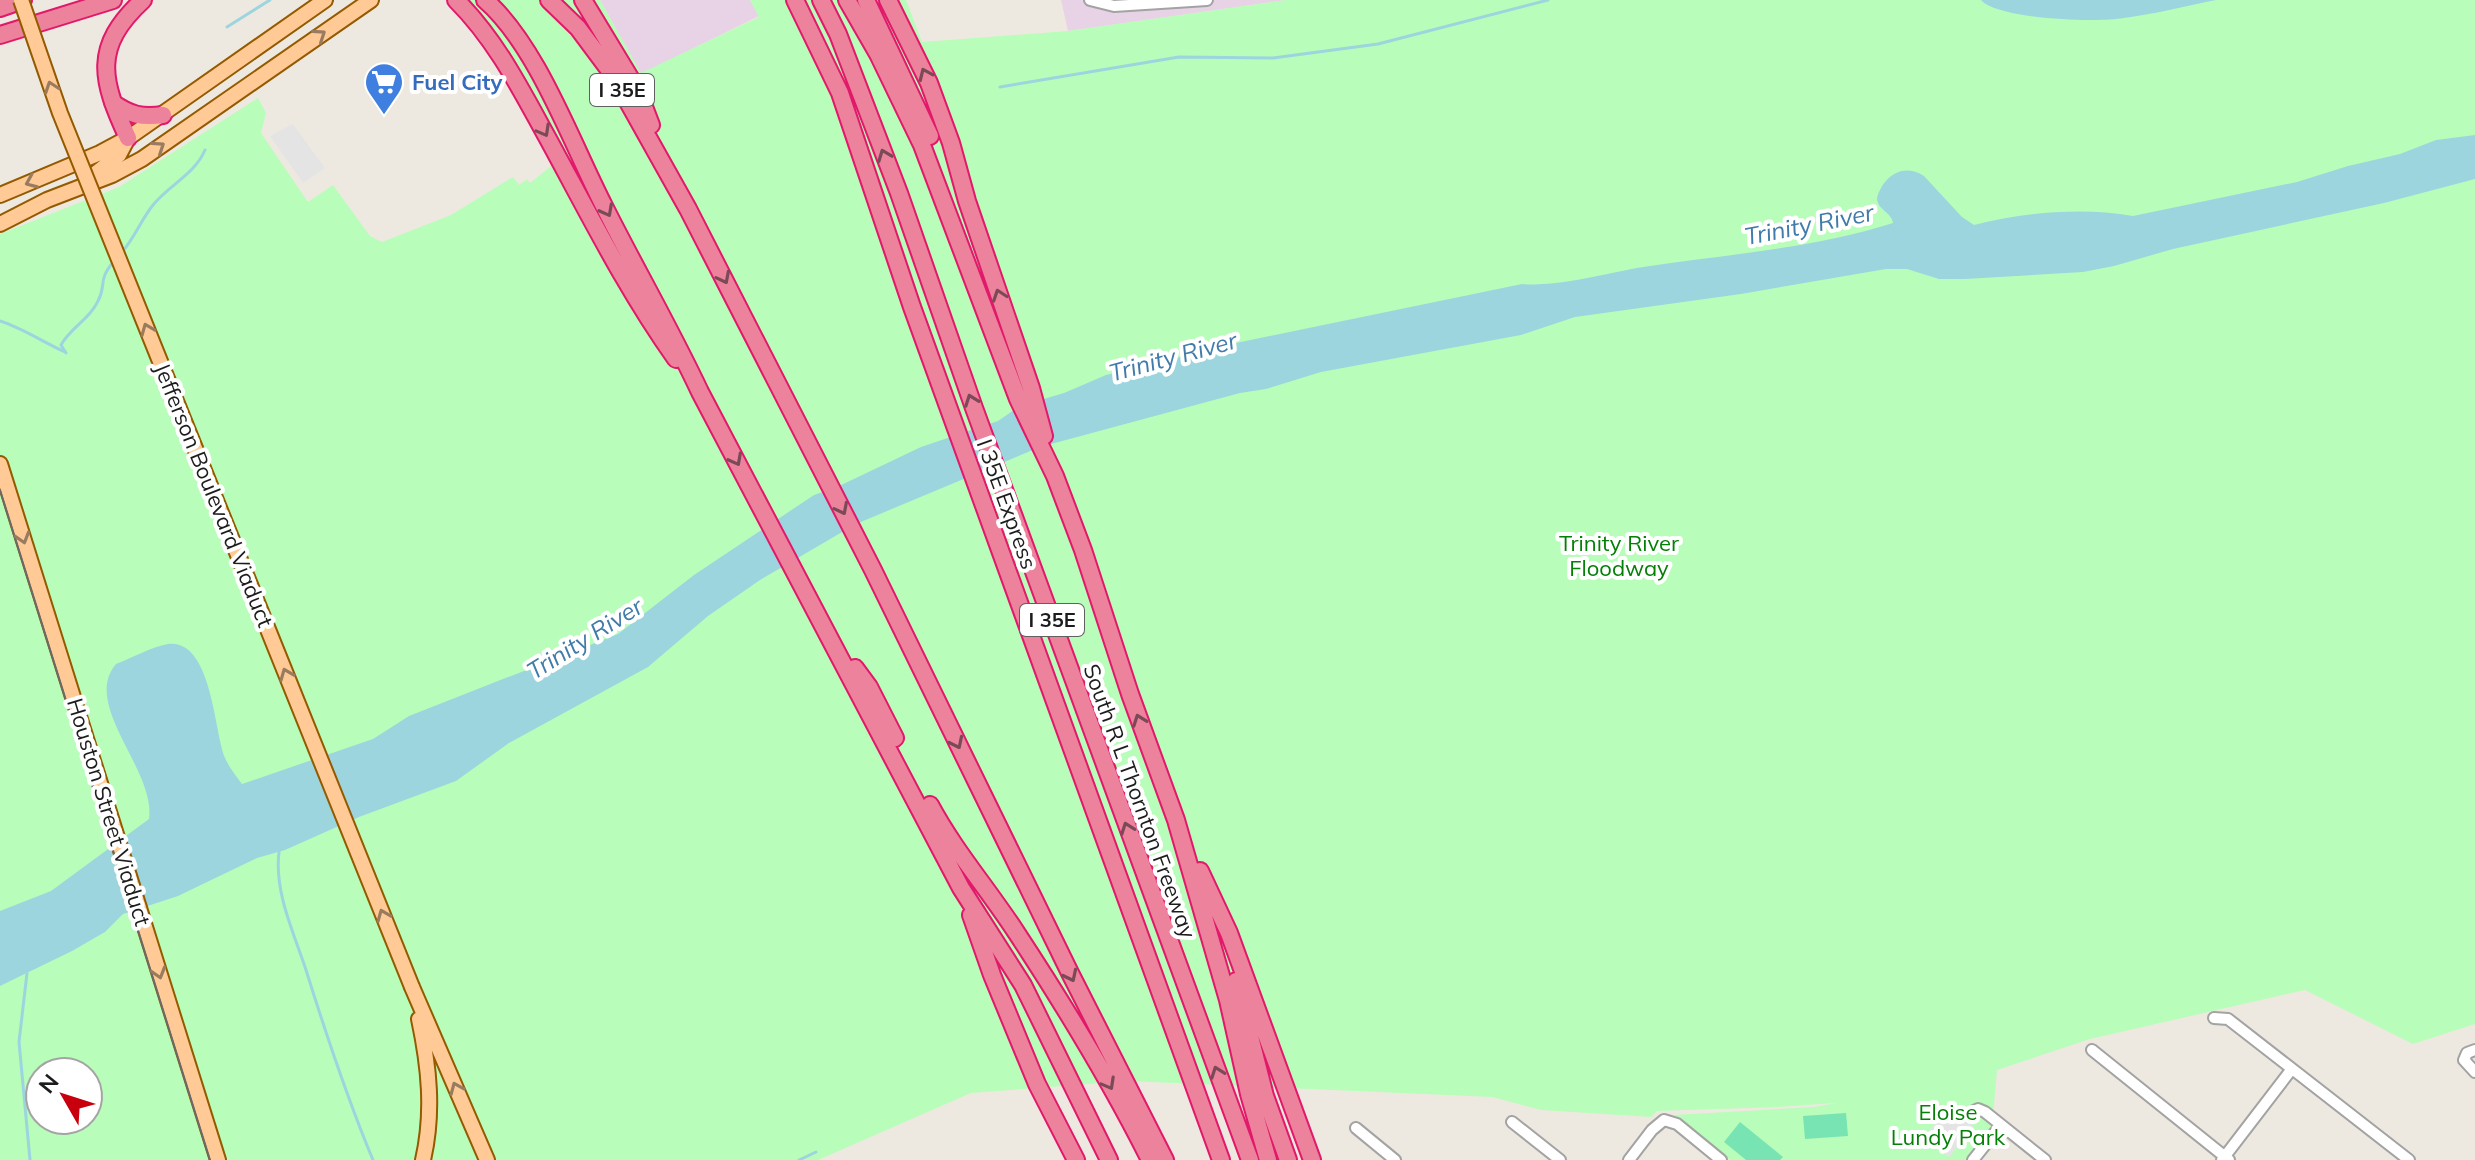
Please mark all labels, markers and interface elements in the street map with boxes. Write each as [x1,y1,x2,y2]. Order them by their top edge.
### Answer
one-way arrow [312,30,326,45]
supermarket icon: Fuel City [363,61,405,116]
place label: Fuel City [412,68,503,96]
one-way arrow [919,68,935,82]
road number: I 35E [590,74,654,106]
one-way arrow [44,81,60,95]
one-way arrow [534,123,549,137]
one-way arrow [150,142,165,157]
one-way arrow [877,148,894,162]
one-way arrow [24,172,38,189]
water label: Trinity River [1742,197,1877,251]
one-way arrow [597,203,612,218]
one-way arrow [714,270,729,285]
one-way arrow [993,289,1009,303]
one-way arrow [140,323,156,337]
water label: Trinity River [1106,324,1241,387]
street label: Jefferson Boulevard Viaduct [148,359,280,631]
one-way arrow [964,394,980,408]
street label: I 35E Express [971,435,1043,573]
one-way arrow [727,452,742,467]
one-way arrow [833,501,848,516]
park label: Trinity River Floodway [1559,529,1679,582]
one-way arrow [14,531,30,544]
water label: Trinity River [521,590,649,686]
road number: I 35E [1020,604,1084,636]
street label: South R L Thornton Freeway [1077,660,1203,942]
one-way arrow [279,668,295,682]
street label: Houston Street Viaduct [61,695,157,929]
one-way arrow [1133,714,1149,728]
one-way arrow [947,734,963,749]
one-way arrow [1120,822,1137,836]
one-way arrow [376,909,393,923]
one-way arrow [150,966,166,980]
one-way arrow [1062,968,1077,983]
north arrow [24,1056,104,1136]
one-way arrow [1210,1066,1227,1080]
text: N [32,1068,65,1099]
one-way arrow [1099,1076,1114,1091]
one-way arrow [449,1082,465,1097]
park label: Eloise Lundy Park [1891,1098,2006,1151]

